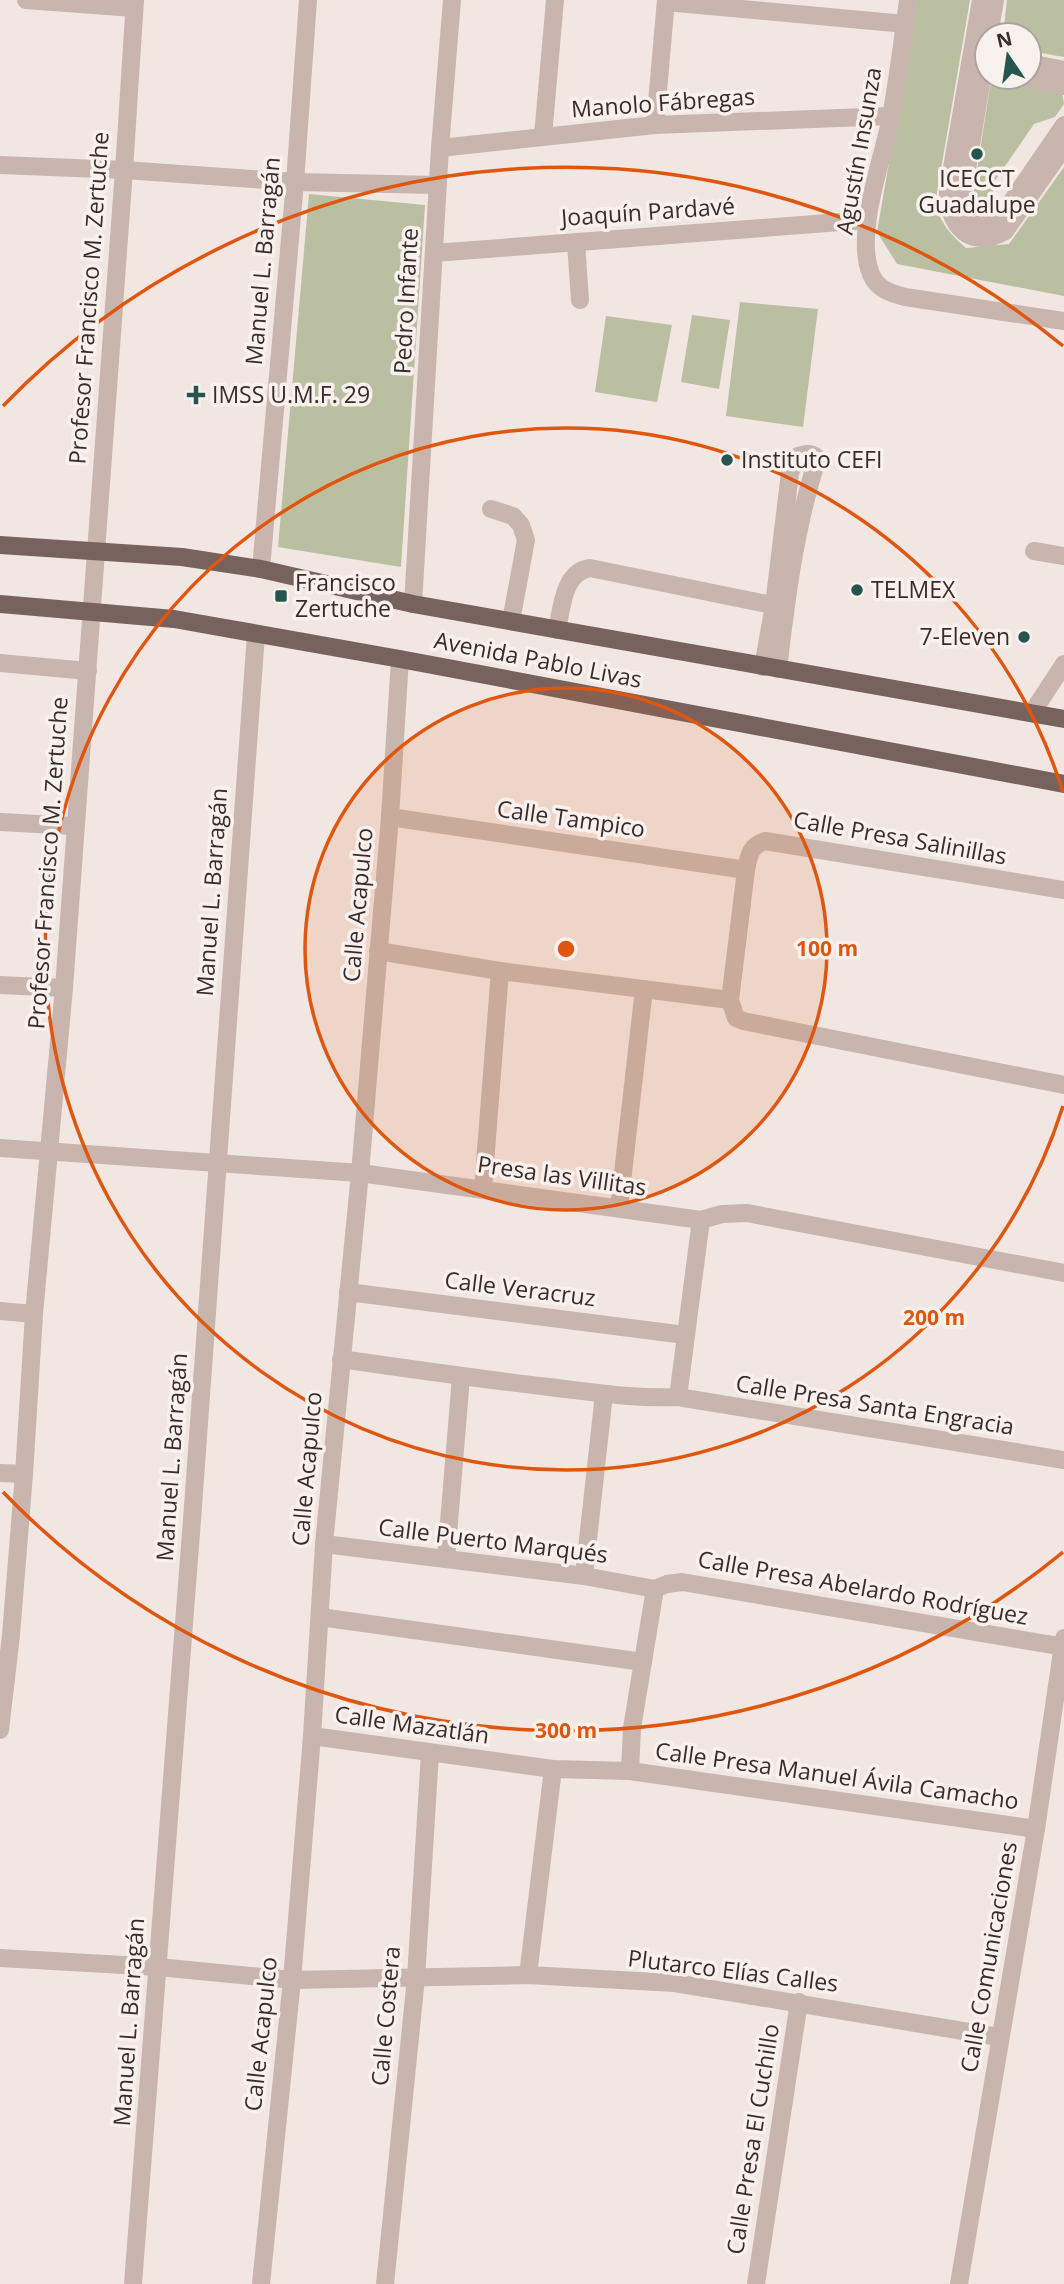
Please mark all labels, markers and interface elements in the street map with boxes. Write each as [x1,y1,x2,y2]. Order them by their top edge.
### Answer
north arrow [973,21,1043,91]
text: N [994,25,1015,54]
street label: Agustín Insunza [828,65,888,237]
street label: Manolo Fábregas [570,80,756,124]
street label: Profesor Francisco M. Zertuche [60,131,116,465]
marker: ICECCT Guadalupe [969,146,985,162]
street label: Manuel L. Barragán [237,155,287,366]
place label: ICECCT Guadalupe [918,162,1036,220]
street label: Joaquín Pardavé [558,189,736,233]
street label: Pedro Infante [385,227,425,375]
place label: IMSS U.M.F. 29 [212,378,370,410]
marker: IMSS U.M.F. 29 [186,385,206,405]
place label: Instituto CEFI [741,443,882,475]
marker: Instituto CEFI [719,452,735,468]
place label: Francisco Zertuche [295,566,396,624]
place label: TELMEX [871,573,956,605]
marker: TELMEX [849,582,865,598]
marker: Francisco Zertuche [273,588,289,604]
place label: 7-Eleven [919,620,1010,652]
street label: Avenida Pablo Livas [432,623,645,695]
marker: 7-Eleven [1016,629,1032,645]
street label: Profesor Francisco M. Zertuche [19,696,75,1030]
street label: Manuel L. Barragán [188,787,234,997]
street label: Calle Tampico [495,792,647,844]
street label: Calle Presa Salinillas [791,803,1009,872]
street label: Calle Acapulco [334,826,380,983]
text: 100 m [796,934,858,962]
centre of rings [554,937,578,961]
street label: Presa las Villitas [476,1147,649,1203]
street label: Calle Veracruz [443,1263,597,1313]
text: 200 m [903,1303,965,1331]
street label: Manuel L. Barragán [148,1352,194,1562]
street label: Calle Presa Santa Engracia [734,1366,1017,1442]
street label: Calle Acapulco [283,1390,329,1547]
street label: Calle Puerto Marqués [377,1510,610,1570]
street label: Calle Presa Abelardo Rodríguez [696,1542,1031,1632]
street label: Calle Mazatlán [333,1697,491,1751]
text: 300 m [535,1716,597,1744]
street label: Calle Presa Manuel Ávila Camacho [653,1734,1021,1816]
street label: Calle Comunicaciones [952,1839,1024,2075]
street label: Manuel L. Barragán [105,1917,151,2127]
street label: Plutarco Elías Calles [626,1941,840,1999]
street label: Calle Costera [363,1945,407,2087]
street label: Calle Acapulco [236,1955,284,2113]
street label: Calle Presa El Cuchillo [718,2021,786,2256]

